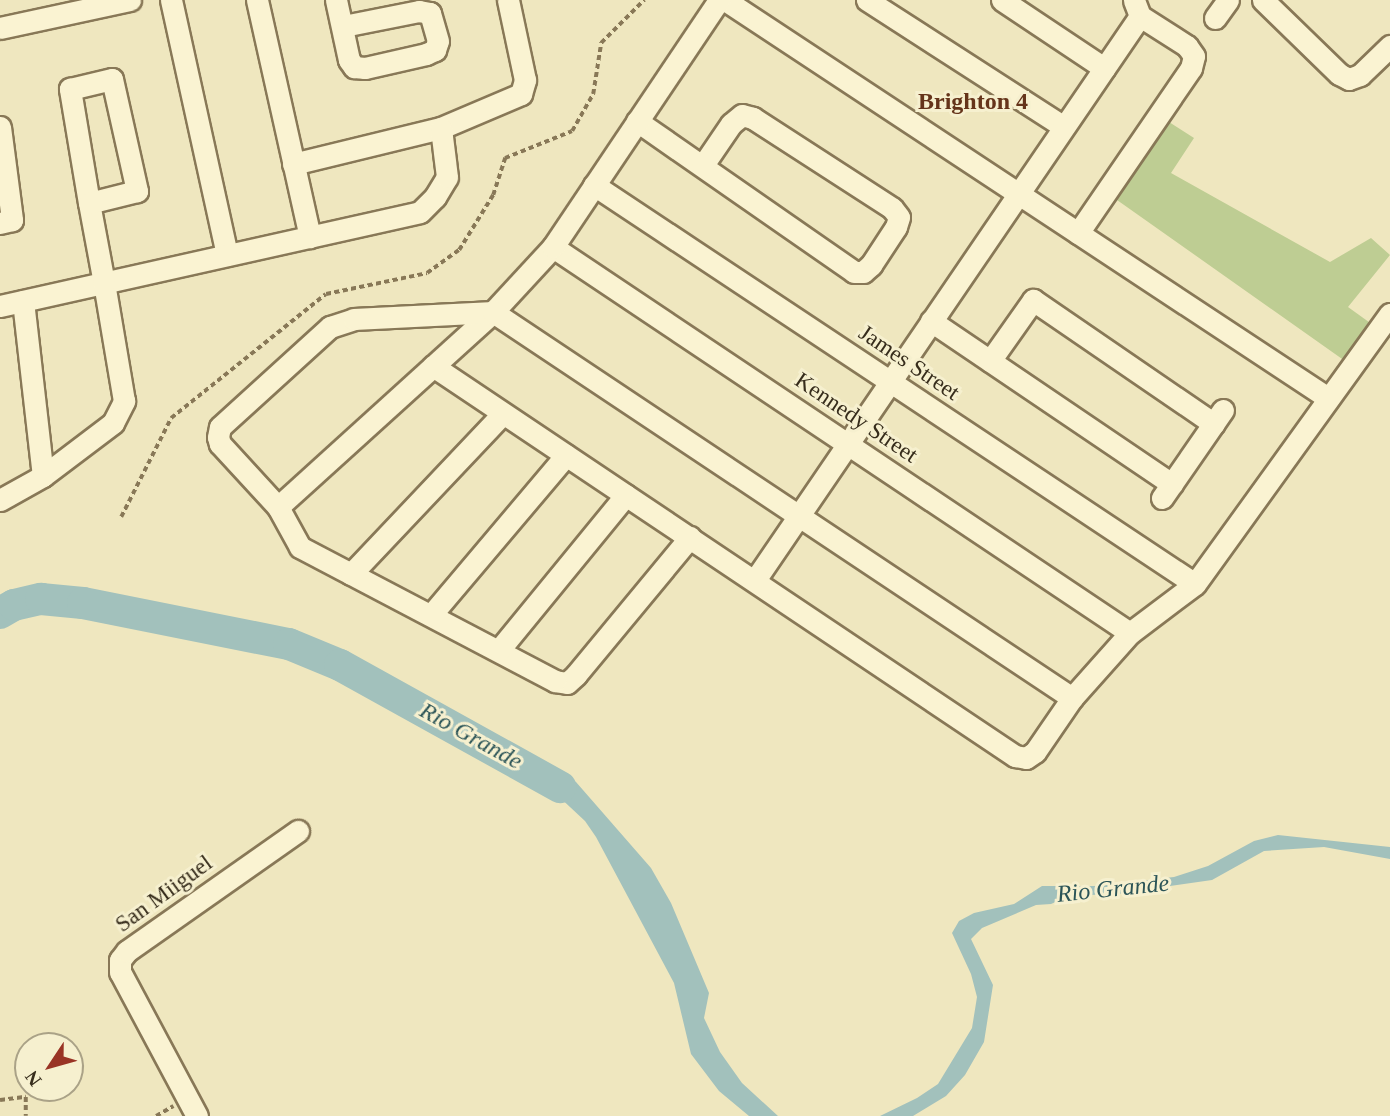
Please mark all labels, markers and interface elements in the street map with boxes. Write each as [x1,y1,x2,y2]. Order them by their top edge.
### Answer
district label: Brighton 4 [918,88,1028,116]
street label: James Street [853,319,965,407]
street label: Kennedy Street [789,367,923,469]
water label: Rio Grande [415,696,527,776]
street label: San Miiguel [110,850,218,938]
water label: Rio Grande [1055,869,1171,909]
north arrow [14,1032,84,1102]
text: N [21,1067,46,1090]

